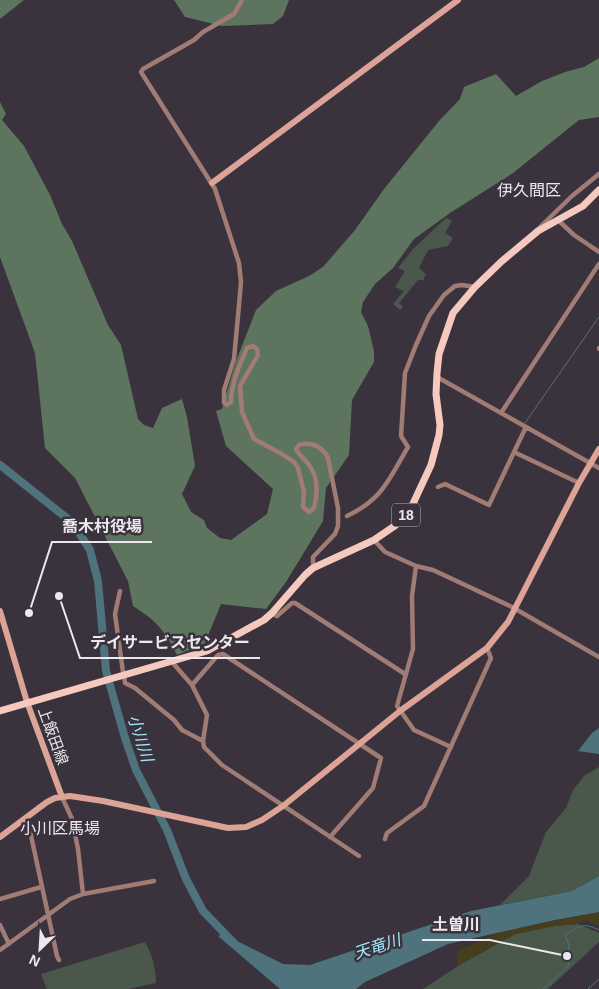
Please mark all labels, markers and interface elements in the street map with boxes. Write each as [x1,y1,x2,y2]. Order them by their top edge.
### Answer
district label: 伊久間区 [497,182,561,199]
road number: 18 [392,504,420,526]
callout: 喬木村役場 [52,511,152,542]
text: 喬木村役場 [62,517,142,535]
callout: デイサービスセンター [80,627,260,658]
text: デイサービスセンター [90,634,250,651]
street label: 上飯田線 [35,705,72,767]
water label: 小川川 [125,713,157,766]
district label: 小川区馬場 [20,820,100,837]
callout: 土曽川 [422,909,490,940]
text: 土曽川 [432,916,480,933]
north arrow [15,924,65,974]
water label: 天竜川 [352,930,405,962]
text: N [27,951,42,970]

